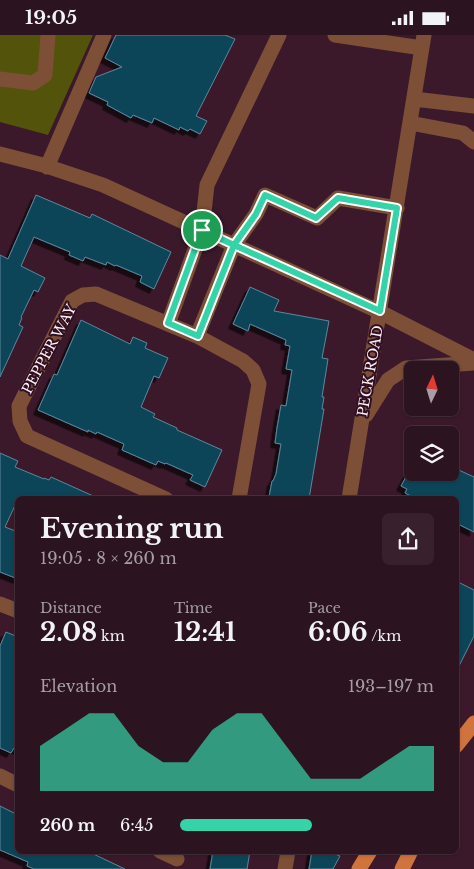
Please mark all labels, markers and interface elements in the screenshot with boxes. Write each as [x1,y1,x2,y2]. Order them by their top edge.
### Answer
text: 19:05 [25,6,77,29]
pin [181,209,223,251]
icon: arrive [188,216,216,244]
street label: PEPPER WAY [18,301,80,397]
street label: PECK ROAD [353,324,387,418]
north arrow [404,361,459,416]
map controls [404,361,459,481]
button: layers [404,426,459,481]
text: Evening run [40,511,224,546]
button: share [382,513,434,565]
text: 19:05 · 8 × 260 m [40,548,177,568]
text: Distance [40,599,102,617]
text: Time [174,599,213,617]
text: Pace [308,599,341,617]
text: 2.08 [40,617,97,648]
text: 12:41 [174,617,236,648]
text: 6:06 [308,617,368,648]
text: km [97,627,125,645]
text: /km [368,627,401,645]
text: Elevation [40,676,117,696]
text: 193–197 m [348,676,434,696]
text: 260 m [40,815,95,835]
text: 6:45 [120,815,153,835]

